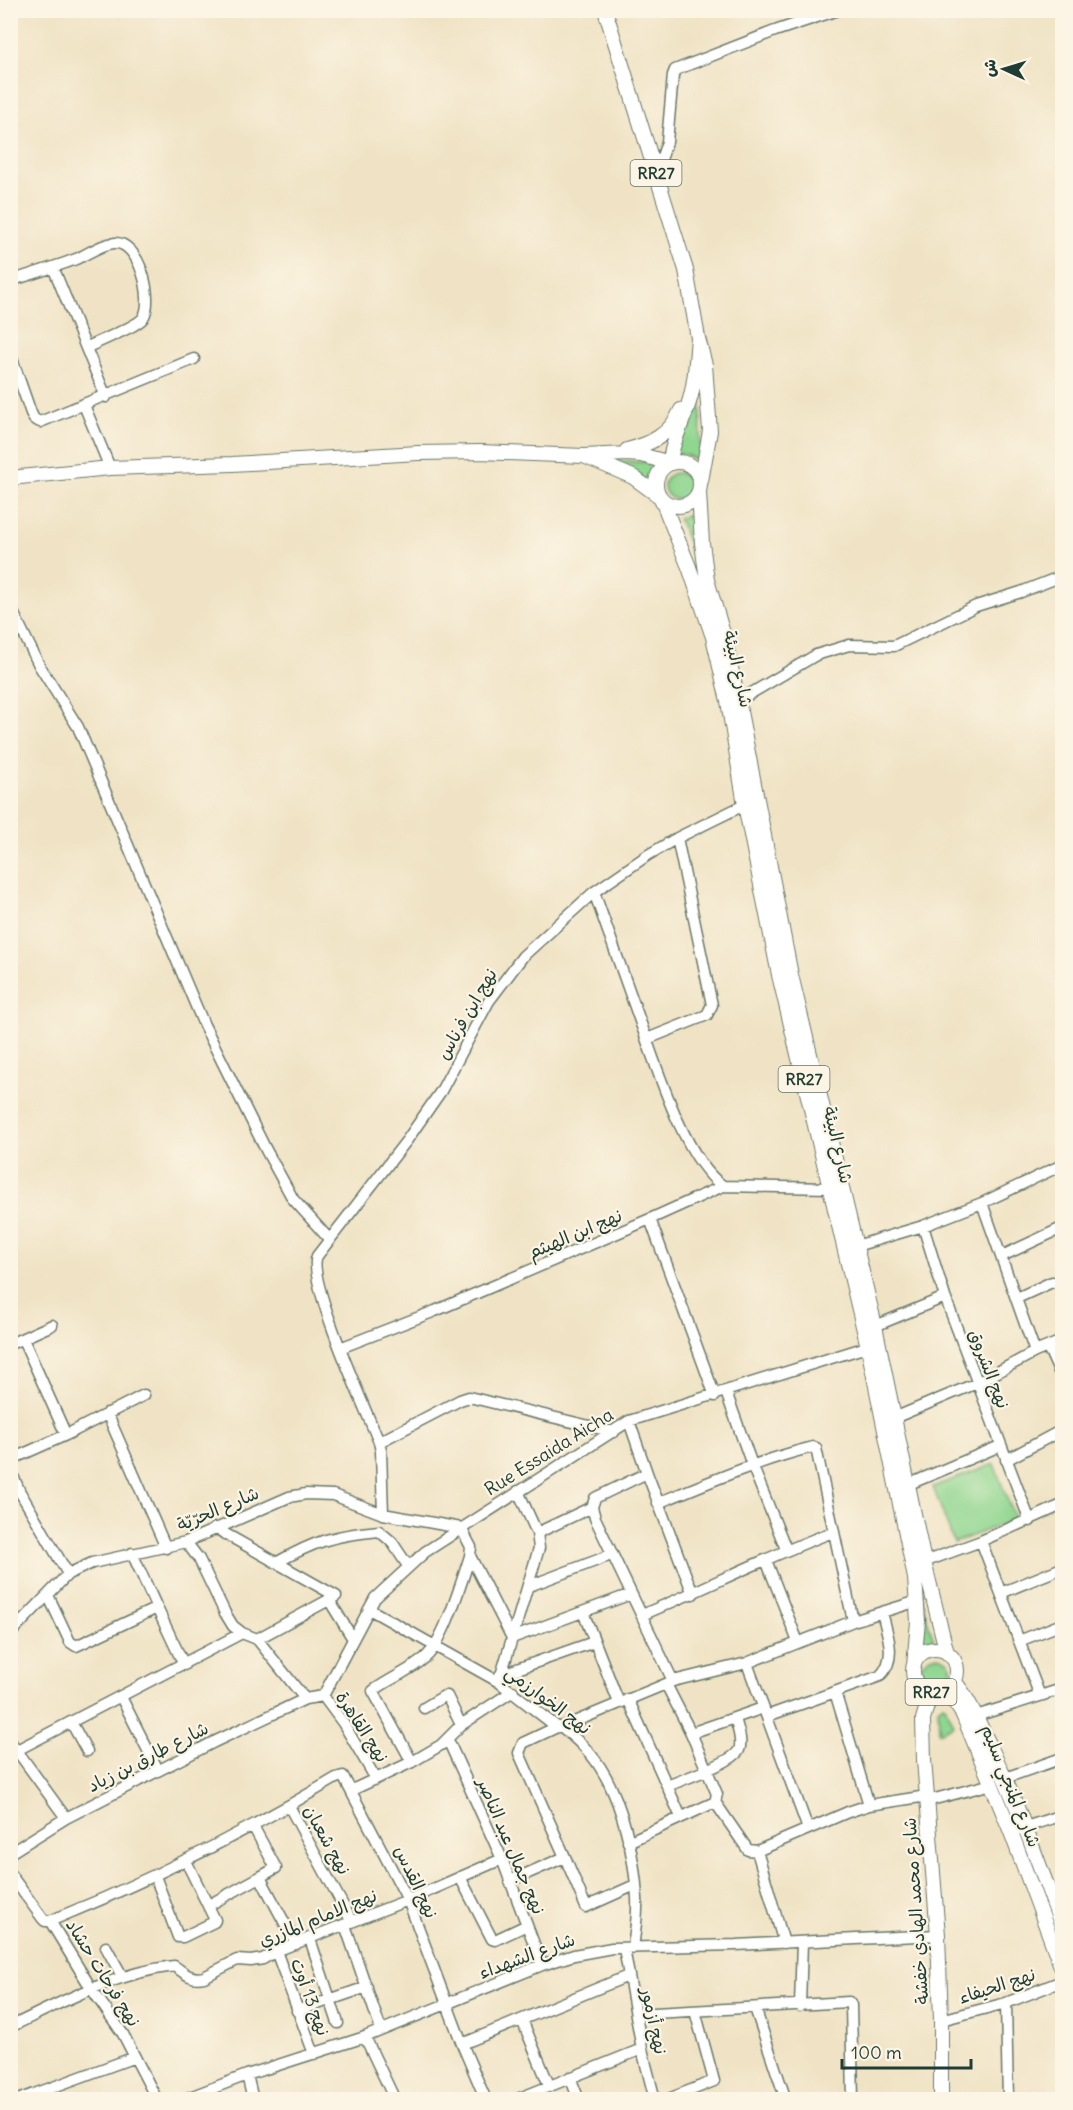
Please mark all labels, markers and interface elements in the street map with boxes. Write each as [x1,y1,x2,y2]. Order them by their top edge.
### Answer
north arrow [974,39,1034,99]
text: ش [978,58,1000,77]
road number: RR27 [630,160,682,186]
street label: شارع البيئة [717,628,759,710]
street label: نهج ابن فرناس [431,964,503,1064]
road number: RR27 [778,1066,830,1092]
street label: شارع البيئة [817,1104,859,1186]
street label: نهج ابن الهيثم [524,1203,627,1266]
street label: نهج الشروق [963,1326,1015,1412]
street label: Rue Essaida Aicha [480,1403,617,1500]
street label: شارع الحرّيّة [173,1481,263,1537]
street label: نهج الخوارزمي [498,1660,596,1743]
road number: RR27 [906,1679,956,1705]
street label: نهج القاهرة [330,1687,394,1767]
street label: شارع طارق بن زياد [83,1716,213,1798]
street label: شارع المنجي سليم [972,1721,1047,1852]
street label: نهج جمال عبد الناصر [471,1772,551,1918]
street label: نهج شعبان [298,1801,356,1879]
street label: شارع محمد الهادي خفشة [897,1817,936,2005]
street label: نهج القدس [389,1842,443,1922]
street label: نهج الامام المازري [255,1883,381,1954]
street label: نهج فرحات حشاد [60,1914,146,2032]
street label: شارع الشهداء [476,1927,578,1985]
street label: نهج 13 أوت [285,1955,335,2039]
street label: نهج الحيفاء [955,1962,1039,2010]
street label: نهج أزمور [635,1983,673,2057]
scale bar [842,2032,971,2070]
text: 100 m [851,2041,902,2064]

